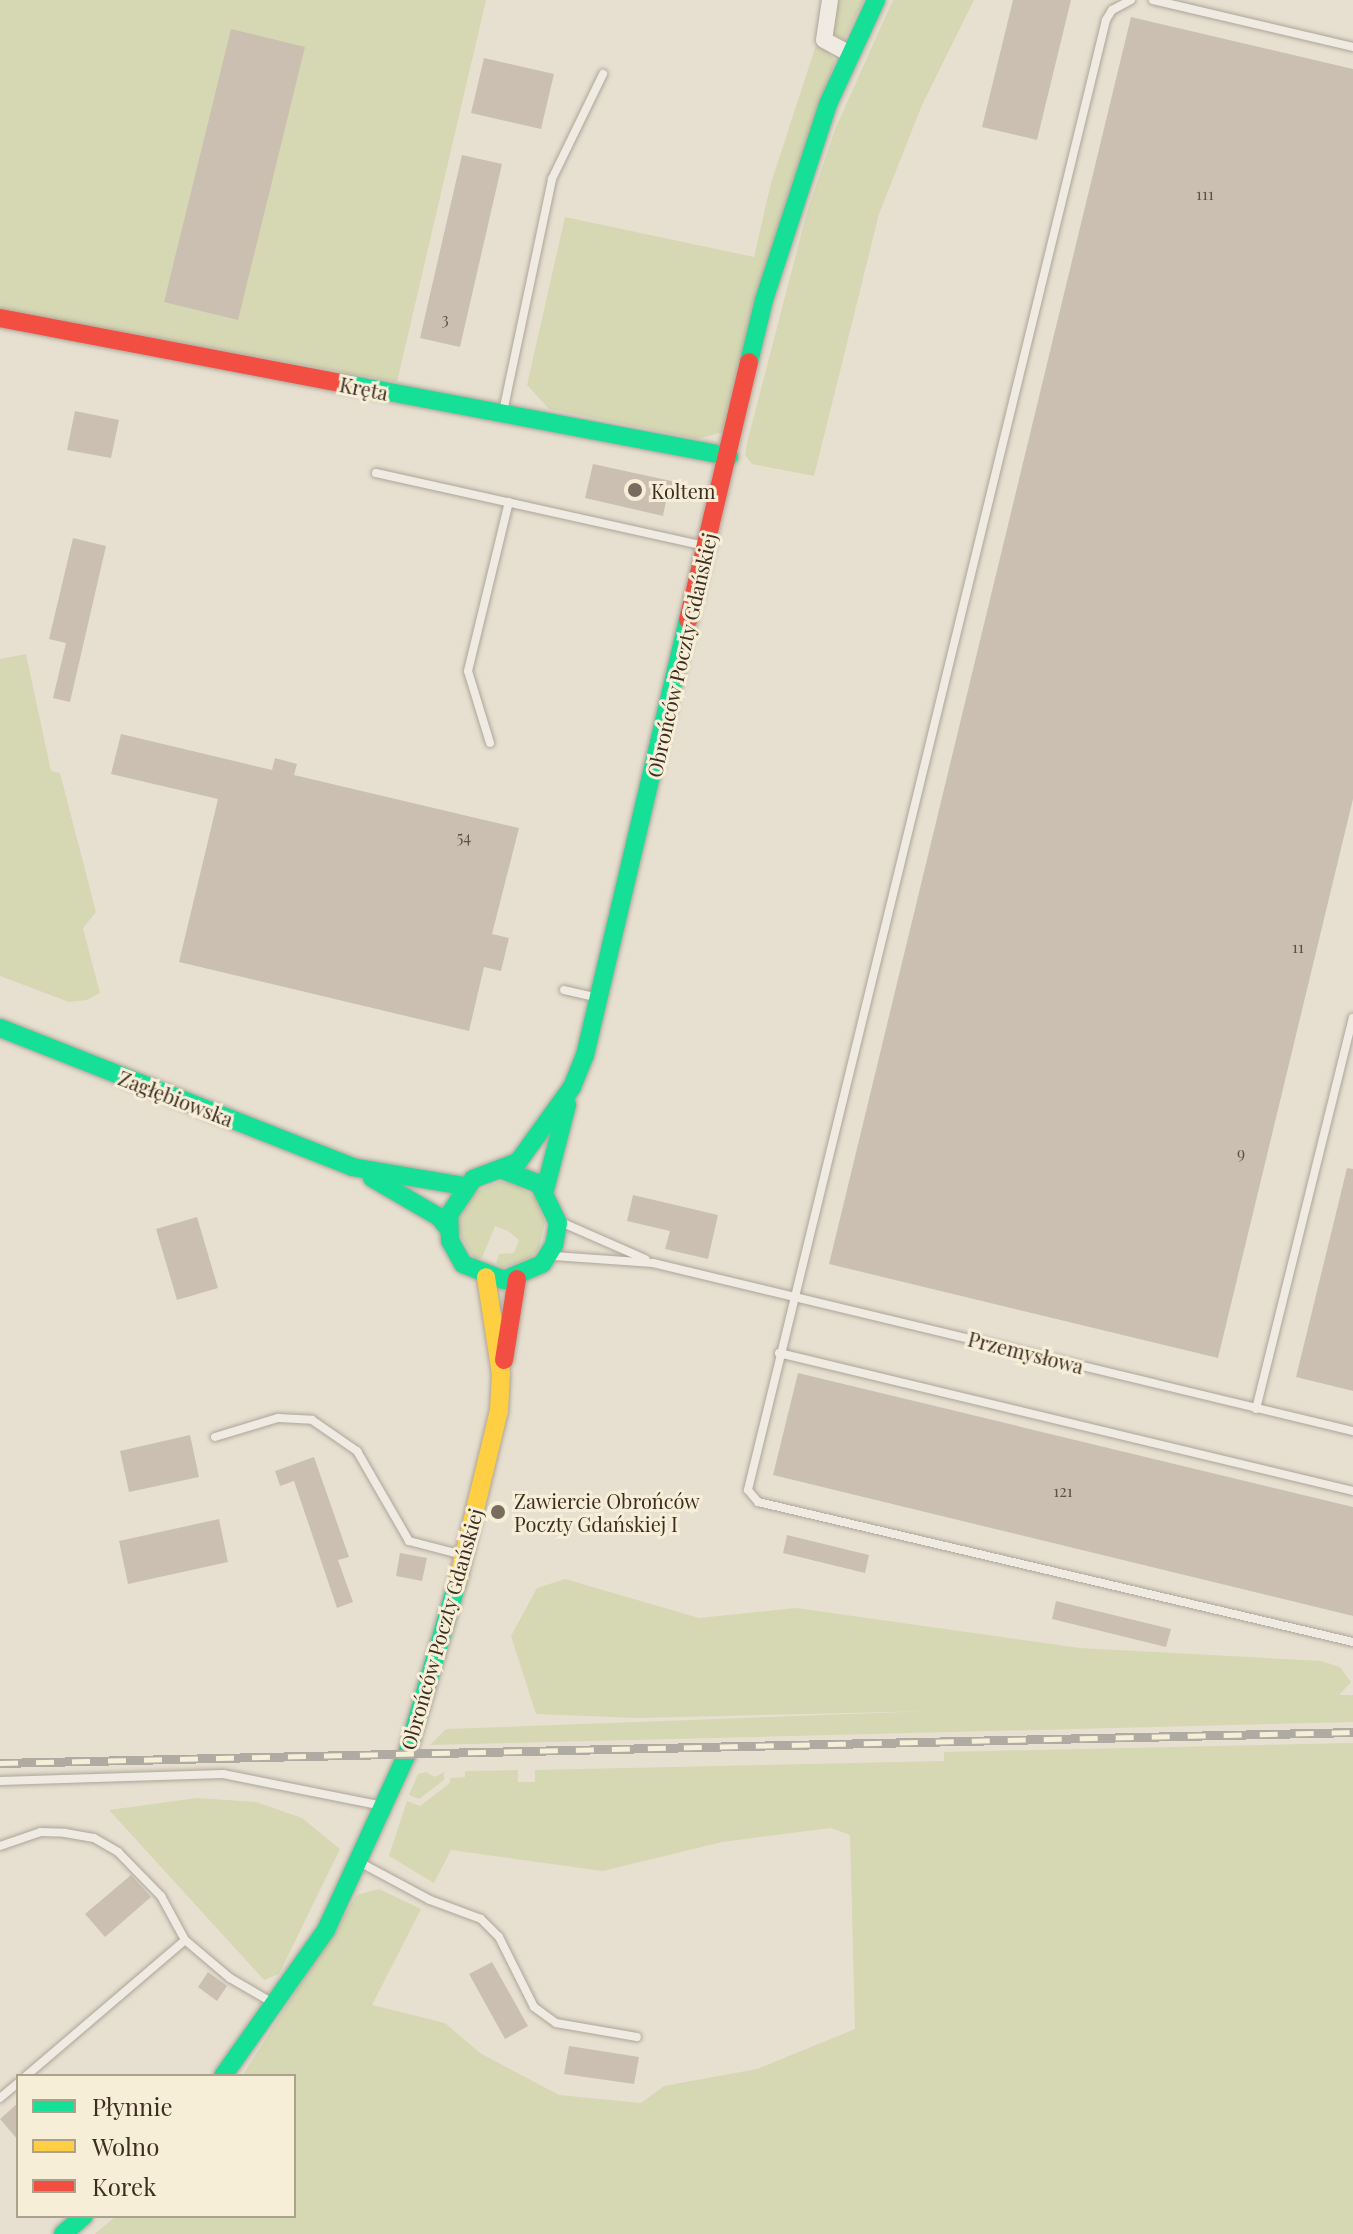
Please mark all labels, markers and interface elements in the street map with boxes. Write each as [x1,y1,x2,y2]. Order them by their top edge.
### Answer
house number: 111 [1196,184,1214,204]
house number: 3 [441,309,449,329]
street label: Kręta [338,372,390,404]
place label: Koltem [651,478,716,502]
marker: Koltem [626,481,644,499]
street label: Obrońców Poczty Gdańskiej [641,530,721,780]
house number: 54 [457,827,471,847]
house number: 11 [1292,937,1304,957]
street label: Zagłębiowska [115,1065,237,1131]
house number: 9 [1237,1143,1245,1163]
street label: Przemysłowa [966,1326,1086,1378]
house number: 121 [1053,1481,1073,1501]
place label: Zawiercie Obrońców Poczty Gdańskiej I [514,1488,700,1535]
marker: Zawiercie Obrońców Poczty Gdańskiej I [489,1503,507,1521]
street label: Obrońców Poczty Gdańskiej [395,1505,487,1753]
legend [16,2074,296,2218]
text: Płynnie [92,2090,173,2122]
text: Wolno [92,2130,159,2162]
text: Korek [92,2170,156,2202]

